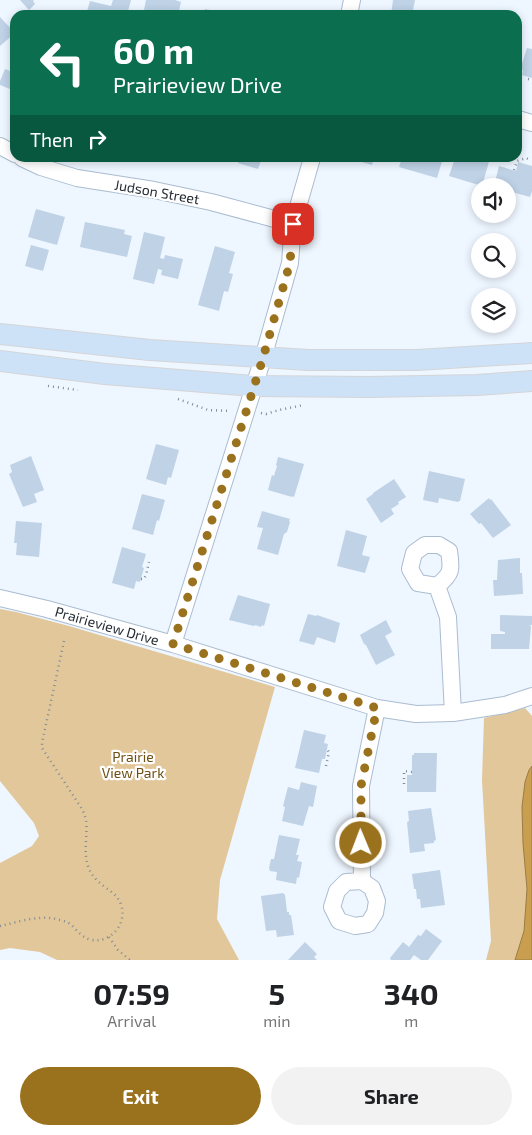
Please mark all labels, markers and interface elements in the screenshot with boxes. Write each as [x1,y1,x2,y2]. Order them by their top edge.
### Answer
text: 60 m [113,29,194,71]
icon: left [30,30,95,95]
text: Prairieview Drive [113,71,282,97]
icon: right [83,125,111,153]
text: Then [30,128,73,151]
street label: Judson Street [113,176,201,207]
map controls [471,178,516,333]
button: sound [471,178,516,223]
pin [272,203,314,245]
icon: arrive [279,210,307,238]
button: search [471,233,516,278]
button: layers [471,288,516,333]
street label: Prairieview Drive [53,603,161,649]
park label: Prairie View Park [102,748,164,781]
position arrow [334,816,386,868]
text: 07:59 [93,975,170,1011]
text: 5 [269,975,285,1011]
text: 340 [384,975,439,1011]
text: Arrival [107,1011,156,1030]
text: min [263,1011,290,1030]
text: m [404,1011,418,1030]
button: Exit [20,1067,261,1125]
button: Share [271,1067,512,1125]

